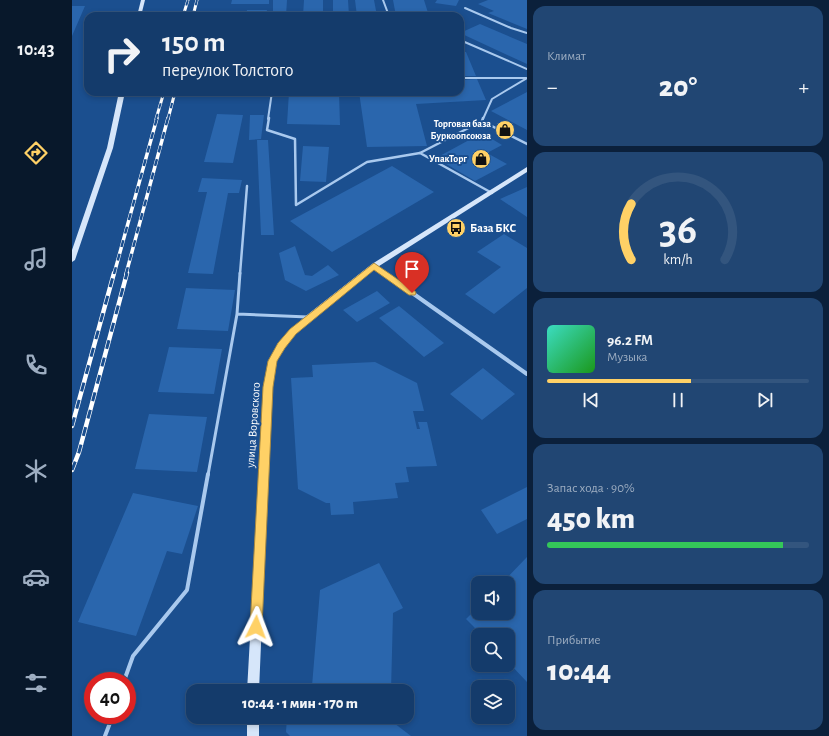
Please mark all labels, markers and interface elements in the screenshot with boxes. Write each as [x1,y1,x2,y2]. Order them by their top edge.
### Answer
icon: right [96,28,148,80]
text: 150 m [162,29,226,57]
text: 10:43 [18,41,54,59]
text: Климат [547,50,586,63]
text: переулок Толстого [162,62,293,80]
text: 20° [659,72,697,102]
text: − [547,76,558,98]
text: + [798,76,809,98]
place label: Торговая база Буркоопсоюза [431,119,491,141]
shop icon: Торговая база Буркоопсоюза [494,119,516,141]
icon: directions [22,139,50,167]
shop icon: УпакТорг [470,148,492,170]
place label: УпакТорг [429,154,467,164]
text: 36 [659,210,697,251]
bus stop icon: База БКС [445,217,467,239]
place label: База БКС [470,222,517,234]
icon: music [22,245,50,273]
pin [395,252,429,293]
text: km/h [663,253,693,267]
icon: arrive [401,258,423,280]
text: 96.2 FM [607,333,653,348]
icon: phone [22,351,50,379]
text: Музыка [607,351,648,364]
street label: улица Воровского [244,382,263,469]
icon: previous [580,389,602,411]
icon: pause [667,389,689,411]
icon: next [754,389,776,411]
icon: climate [22,457,50,485]
text: Запас хода · 90% [547,482,635,495]
text: 450 km [547,504,635,534]
icon: car [22,563,50,591]
map controls [471,576,515,724]
button: sound [471,576,515,620]
position arrow [235,606,277,648]
button: search [471,628,515,672]
text: Прибытие [547,634,601,647]
text: 10:44 [547,656,611,686]
icon: filters [22,669,50,697]
speed limit sign: 40 [84,672,136,724]
button: layers [471,680,515,724]
text: 10:44 · 1 мин · 170 m [242,696,358,711]

